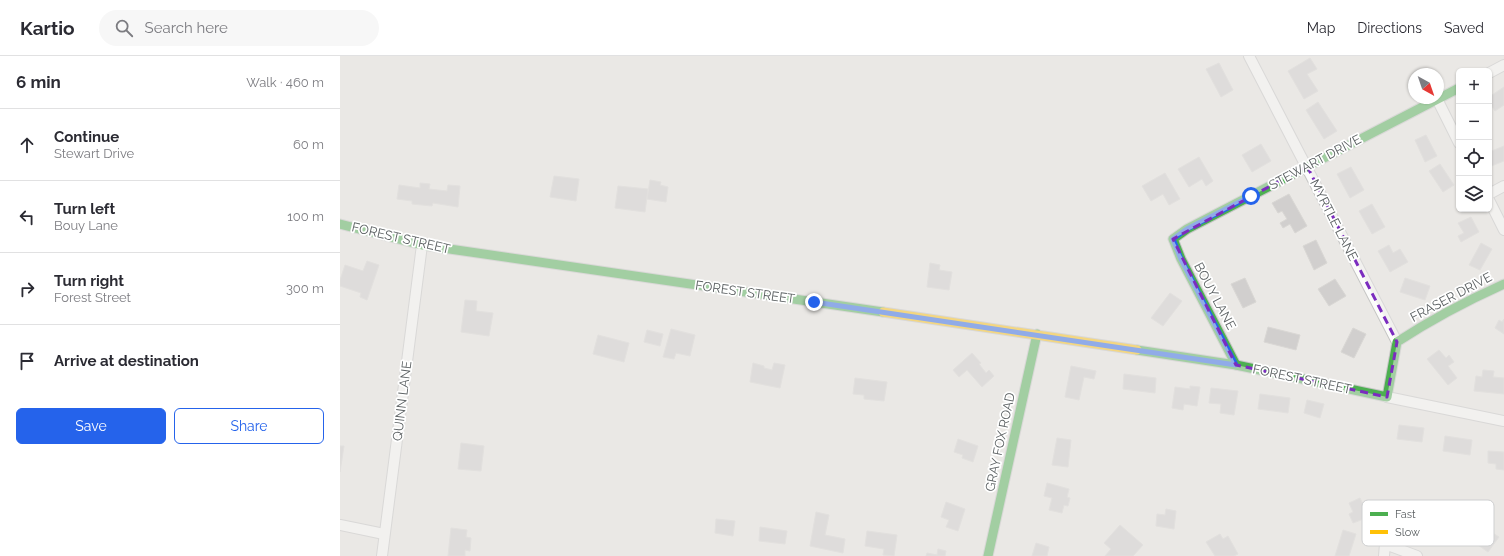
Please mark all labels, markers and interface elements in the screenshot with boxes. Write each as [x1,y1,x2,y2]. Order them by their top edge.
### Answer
search box [99,10,379,46]
text: Kartio [20,17,75,39]
icon: search [113,17,135,39]
text: Search here [145,19,228,37]
text: Map [1307,20,1335,36]
text: Directions [1357,20,1422,36]
text: Saved [1444,20,1484,36]
north arrow [1408,68,1444,104]
map controls [1456,68,1492,212]
button: + [1456,68,1492,104]
text: 6 min [16,72,61,92]
text: Walk · 460 m [246,75,324,90]
button: − [1456,104,1492,140]
text: Continue [54,128,119,146]
street label: STEWART DRIVE [1266,131,1364,193]
icon: ahead [16,134,38,156]
text: 60 m [293,137,324,152]
button: locate [1456,140,1492,176]
text: Stewart Drive [54,146,134,161]
button: layers [1456,176,1492,212]
street label: MYRTLE LANE [1307,177,1361,263]
route start [1242,187,1260,205]
text: Turn left [54,200,115,218]
icon: left [16,206,38,228]
text: 100 m [287,209,324,224]
text: Bouy Lane [54,218,118,233]
street label: FOREST STREET [350,219,452,257]
street label: BOUY LANE [1191,260,1239,332]
street label: FRASER DRIVE [1408,269,1494,325]
text: Turn right [54,272,124,290]
icon: right [16,278,38,300]
street label: FOREST STREET [694,278,796,306]
text: 300 m [286,281,324,296]
text: Forest Street [54,290,131,305]
route end [805,293,823,311]
icon: arrive [16,350,38,372]
text: Arrive at destination [54,352,199,370]
street label: QUINN LANE [390,360,414,442]
street label: FOREST STREET [1251,361,1353,397]
street label: GRAY FOX ROAD [982,391,1018,493]
button: Save [16,408,166,444]
button: Share [174,408,324,444]
legend [1362,500,1494,546]
text: Fast [1395,508,1416,521]
text: Slow [1395,526,1420,539]

